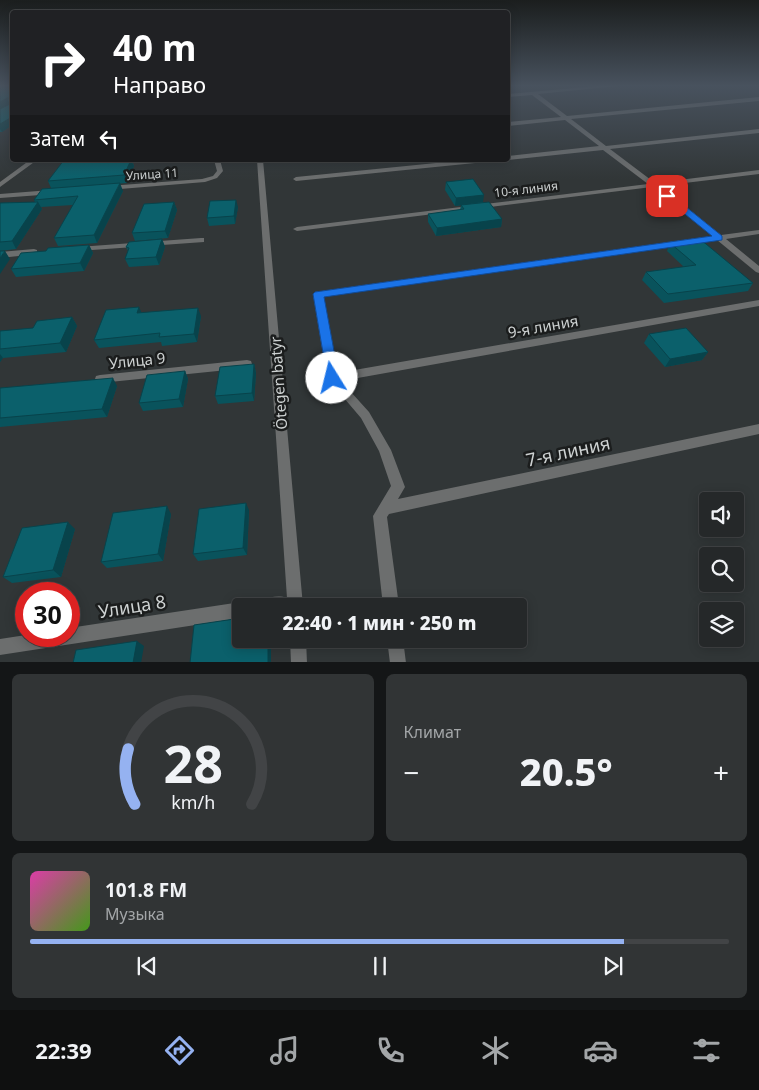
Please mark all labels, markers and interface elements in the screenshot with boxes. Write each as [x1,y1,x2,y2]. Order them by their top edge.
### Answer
text: 40 m [113,24,196,71]
icon: right [30,30,95,95]
text: Направо [113,69,206,99]
icon: left [95,125,123,153]
text: Затем [30,126,85,152]
street label: Улица 11 [125,164,179,184]
pin [646,175,688,217]
street label: 10-я линия [493,177,559,201]
icon: arrive [653,182,681,210]
street label: 9-я линия [506,310,580,342]
street label: Ötegen batyr [265,336,291,430]
street label: Улица 9 [108,347,166,373]
position arrow [305,351,357,403]
street label: 7-я линия [524,430,612,472]
map controls [699,492,744,647]
button: sound [699,492,744,537]
button: search [699,547,744,592]
speed limit sign: 30 [15,582,80,647]
street label: Улица 8 [97,589,167,623]
button: layers [699,602,744,647]
text: 22:40 · 1 мин · 250 m [283,610,476,636]
text: Климат [404,721,461,743]
text: 28 [163,727,223,798]
text: 20.5° [520,745,613,797]
text: − [404,753,420,791]
text: + [713,753,729,791]
text: km/h [171,790,215,814]
text: 101.8 FM [105,877,187,903]
text: Музыка [105,903,165,925]
icon: previous [133,952,161,980]
icon: pause [366,952,394,980]
icon: next [599,952,627,980]
icon: directions [162,1033,197,1068]
icon: music [267,1033,302,1068]
icon: phone [373,1033,408,1068]
icon: climate [478,1033,513,1068]
icon: car [583,1033,618,1068]
icon: filters [689,1033,724,1068]
text: 22:39 [35,1035,92,1065]

